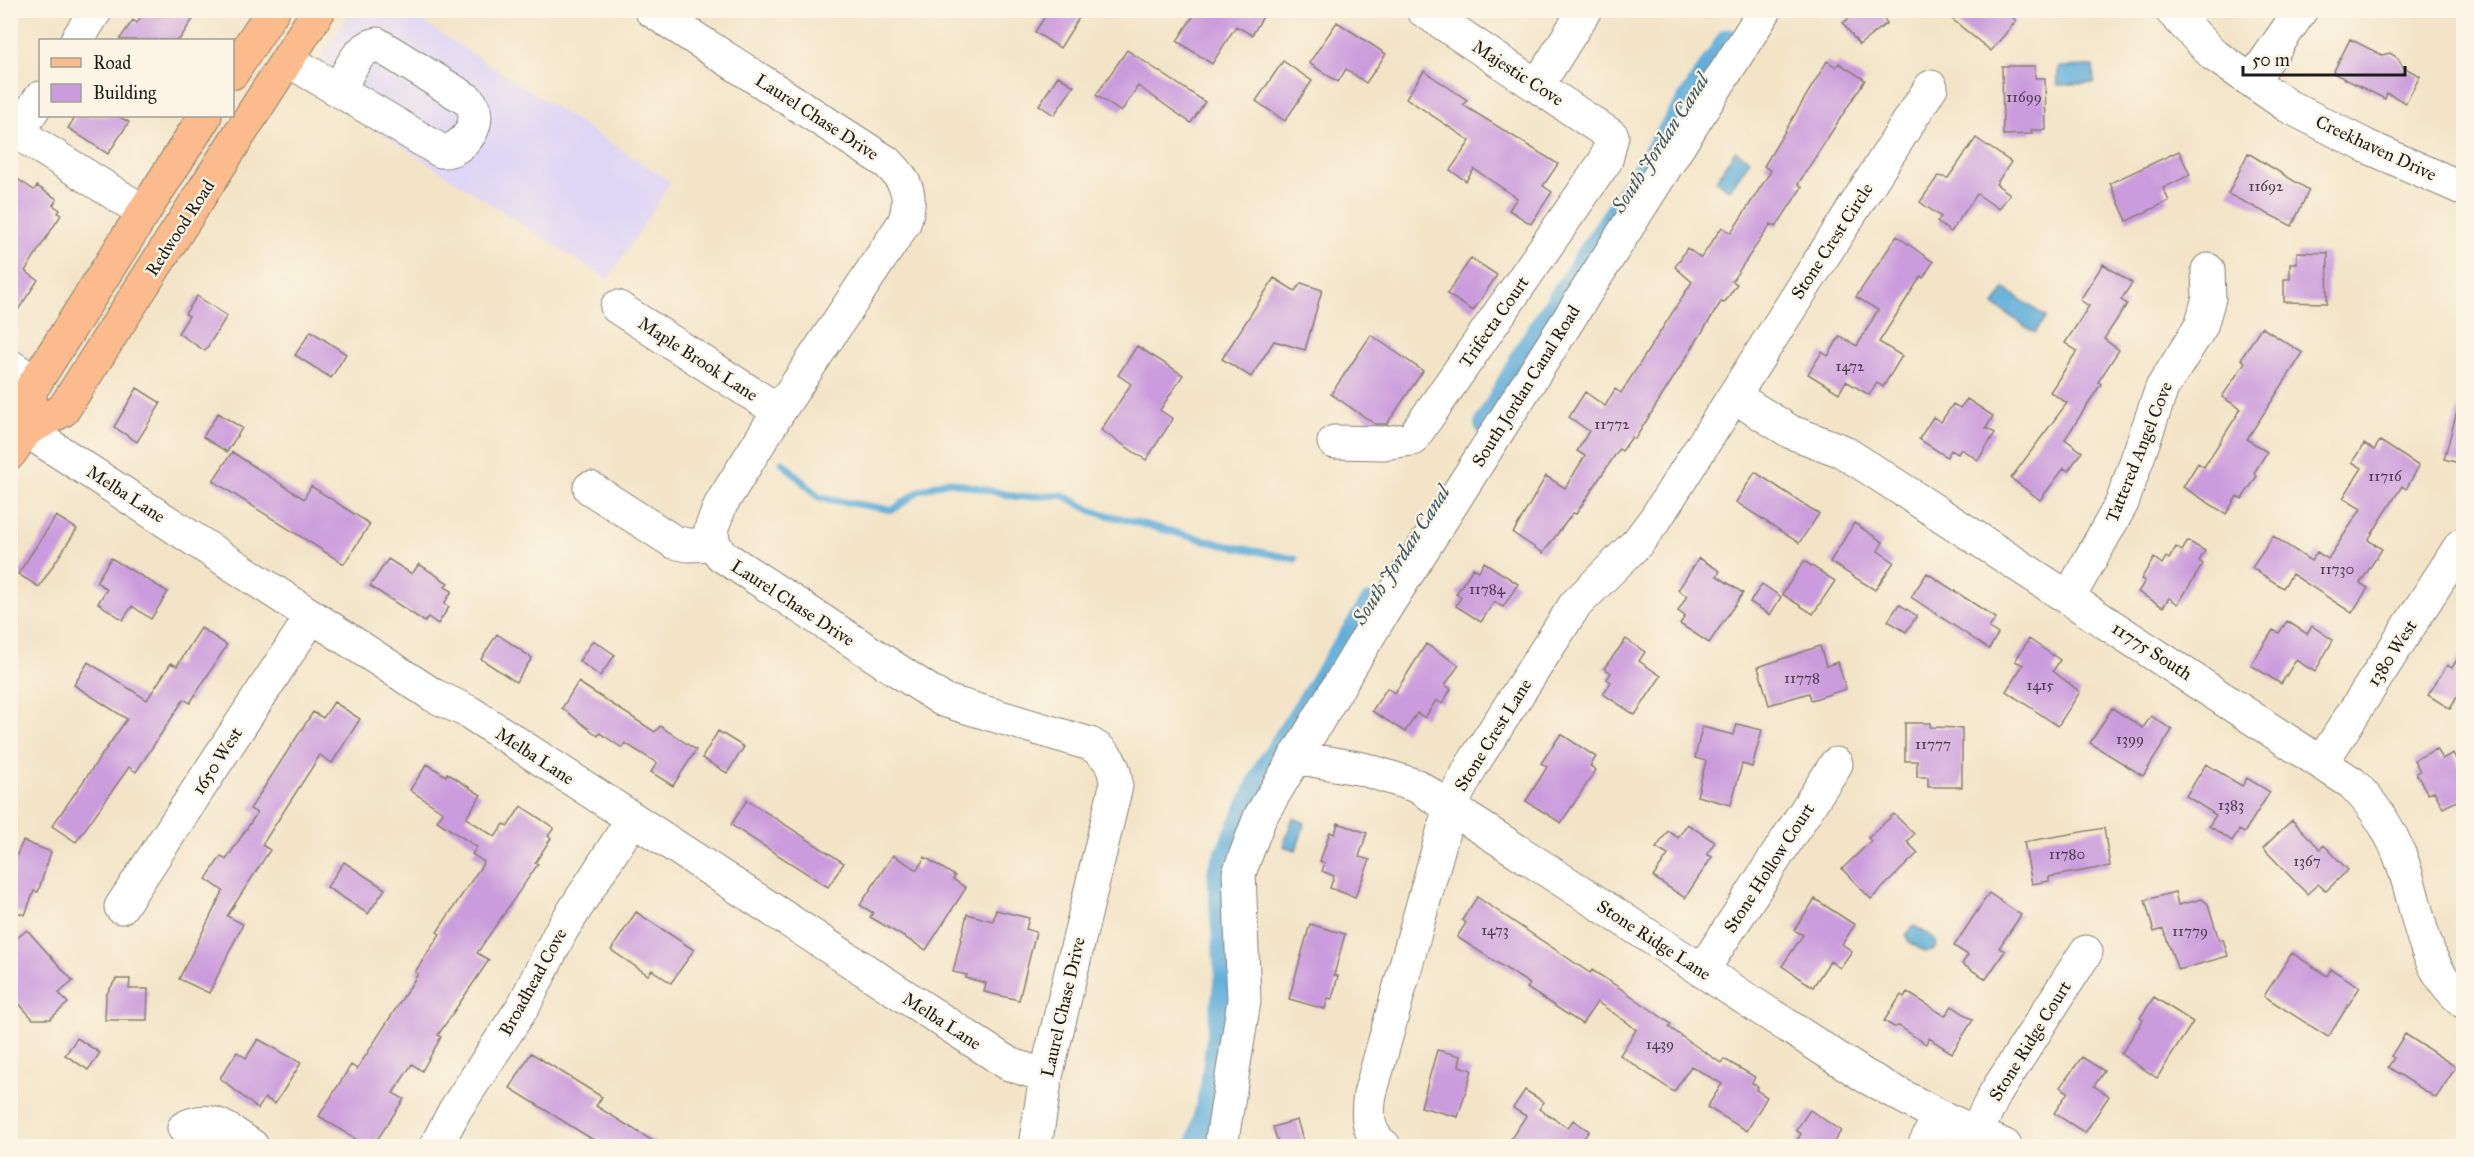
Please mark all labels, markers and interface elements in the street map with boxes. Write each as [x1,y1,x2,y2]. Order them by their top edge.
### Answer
street label: Majestic Cove [1468,35,1568,111]
legend [39,39,234,117]
scale bar [2243,39,2405,77]
text: 50 m [2252,49,2290,71]
text: Road [93,52,131,74]
water label: South Jordan Canal [1606,68,1715,218]
street label: Laurel Chase Drive [751,69,883,165]
text: Building [93,82,157,105]
house number: 11699 [2006,88,2042,106]
street label: Creekhaven Drive [2312,110,2440,186]
street label: Redwood Road [141,176,219,280]
house number: 11692 [2249,177,2284,195]
street label: Stone Crest Circle [1786,179,1878,303]
street label: Trifecta Court [1454,272,1534,372]
street label: South Jordan Canal Road [1467,301,1586,472]
street label: Maple Brook Lane [634,312,762,406]
house number: 1472 [1835,357,1865,375]
street label: Tattered Angel Cove [2101,378,2178,526]
house number: 11772 [1594,415,1630,433]
street label: Melba Lane [83,461,169,527]
house number: 11716 [2368,467,2403,485]
water label: South Jordan Canal [1347,480,1456,630]
street label: Laurel Chase Drive [727,555,859,651]
house number: 11730 [2320,560,2354,578]
house number: 11784 [1469,580,1506,598]
street label: 1380 West [2362,615,2422,690]
street label: 11775 South [2108,617,2196,685]
house number: 11778 [1784,669,1820,687]
street label: Stone Crest Lane [1450,675,1536,795]
house number: 1415 [2026,676,2054,694]
street label: 1650 West [187,723,247,799]
street label: Melba Lane [492,723,578,789]
house number: 1399 [2116,730,2144,748]
house number: 11777 [1915,735,1951,753]
house number: 1383 [2218,796,2244,814]
street label: Stone Hollow Court [1719,799,1819,937]
house number: 11780 [2049,845,2085,863]
house number: 1367 [2293,852,2321,870]
street label: Stone Ridge Lane [1592,895,1715,986]
house number: 1473 [1481,921,1509,939]
house number: 11779 [2172,922,2208,940]
street label: Broadhead Cove [494,924,572,1040]
street label: Laurel Chase Drive [1036,935,1090,1079]
street label: Stone Ridge Court [1984,976,2077,1106]
street label: Melba Lane [899,988,985,1054]
house number: 1439 [1646,1035,1674,1053]

